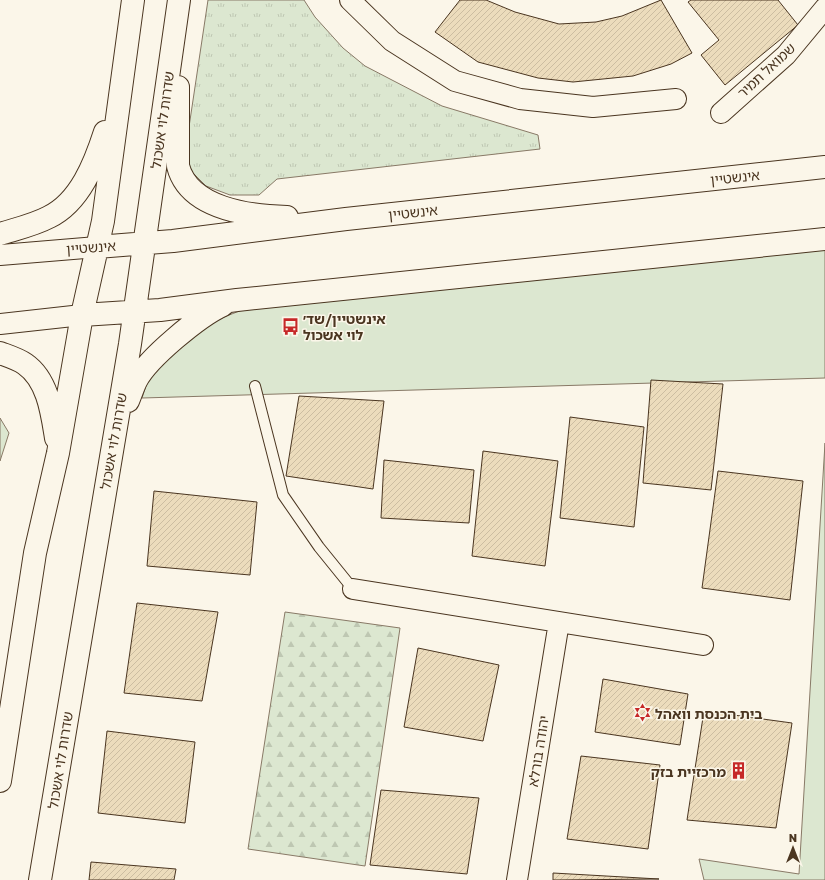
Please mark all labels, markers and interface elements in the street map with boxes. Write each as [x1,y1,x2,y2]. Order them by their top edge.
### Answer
street label: שמואל תמיר [734,39,798,101]
street label: שדרות לוי אשכול [147,70,177,170]
street label: אינשטיין [709,166,761,188]
street label: אינשטיין [387,201,439,223]
street label: אינשטיין [66,237,117,257]
place label: אינשטיין/שד׳ לוי אשכול [303,310,386,343]
bus stop icon: אינשטיין/שד׳ לוי אשכול [280,316,300,336]
street label: שדרות לוי אשכול [96,391,130,491]
synagogue icon: בית הכנסת וואהל [632,703,652,723]
place label: בית הכנסת וואהל [655,705,763,722]
street label: שדרות לוי אשכול [44,710,76,810]
street label: יהודה בורלא [524,714,552,788]
building icon: מרכזיית בזק [729,761,749,781]
place label: מרכזיית בזק [651,763,726,780]
north arrow [773,828,813,868]
text: N [789,831,797,844]

